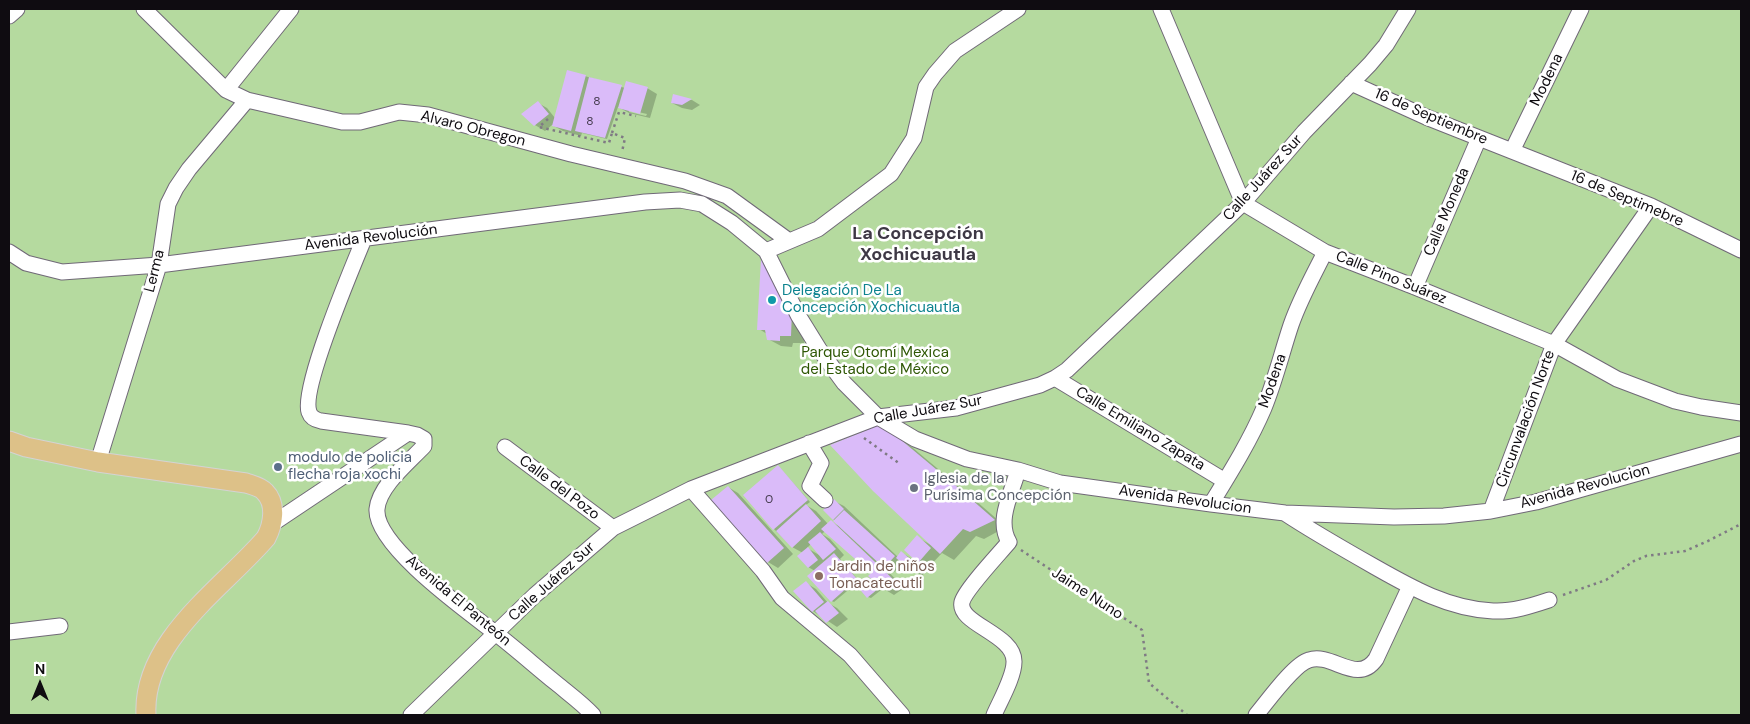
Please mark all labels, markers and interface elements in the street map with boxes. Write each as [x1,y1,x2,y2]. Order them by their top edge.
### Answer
street label: Modena [1527,51,1567,109]
street label: 16 de Septiembre [1372,85,1490,149]
house number: 8 [593,95,601,109]
street label: Alvaro Obregon [419,107,527,151]
house number: 8 [586,115,594,129]
street label: Calle Juárez Sur [1220,131,1306,225]
street label: Calle Moneda [1420,165,1474,259]
street label: 16 de Septimebre [1568,167,1686,231]
street label: Avenida Revolución [304,221,438,255]
district label: La Concepción Xochicuautla [852,223,984,266]
street label: Lerma [141,248,169,294]
street label: Calle Pino Suárez [1333,248,1449,308]
place label: Delegación De La Concepción Xochicuautla [782,282,960,317]
marker: Delegación De La Concepción Xochicuautla [766,294,778,306]
park label: Parque Otomí Mexica del Estado de México [801,344,949,379]
street label: Circunvalación Norte [1493,348,1559,490]
street label: Modena [1255,351,1291,411]
street label: Calle Emiliano Zapata [1072,383,1208,475]
street label: Calle Juárez Sur [872,392,984,428]
place label: modulo de policia flecha roja xochi [288,449,412,484]
street label: Calle del Pozo [515,452,603,524]
marker: modulo de policia flecha roja xochi [272,461,284,473]
street label: Avenida Revolucion [1518,461,1652,513]
place label: Iglesia de la Purísima Concepción [924,470,1071,505]
marker: Iglesia de la Purísima Concepción [908,482,920,494]
street label: Avenida Revolucion [1118,482,1252,518]
house number: 0 [765,493,773,507]
street label: Calle Juárez Sur [505,539,599,625]
street label: Avenida El Panteón [402,552,514,650]
place label: Jardin de niños Tonacatecutli [829,558,935,593]
street label: Jaime Nuno [1048,564,1126,624]
marker: Jardin de niños Tonacatecutli [813,570,825,582]
north arrow [15,659,65,709]
text: N [35,660,45,678]

